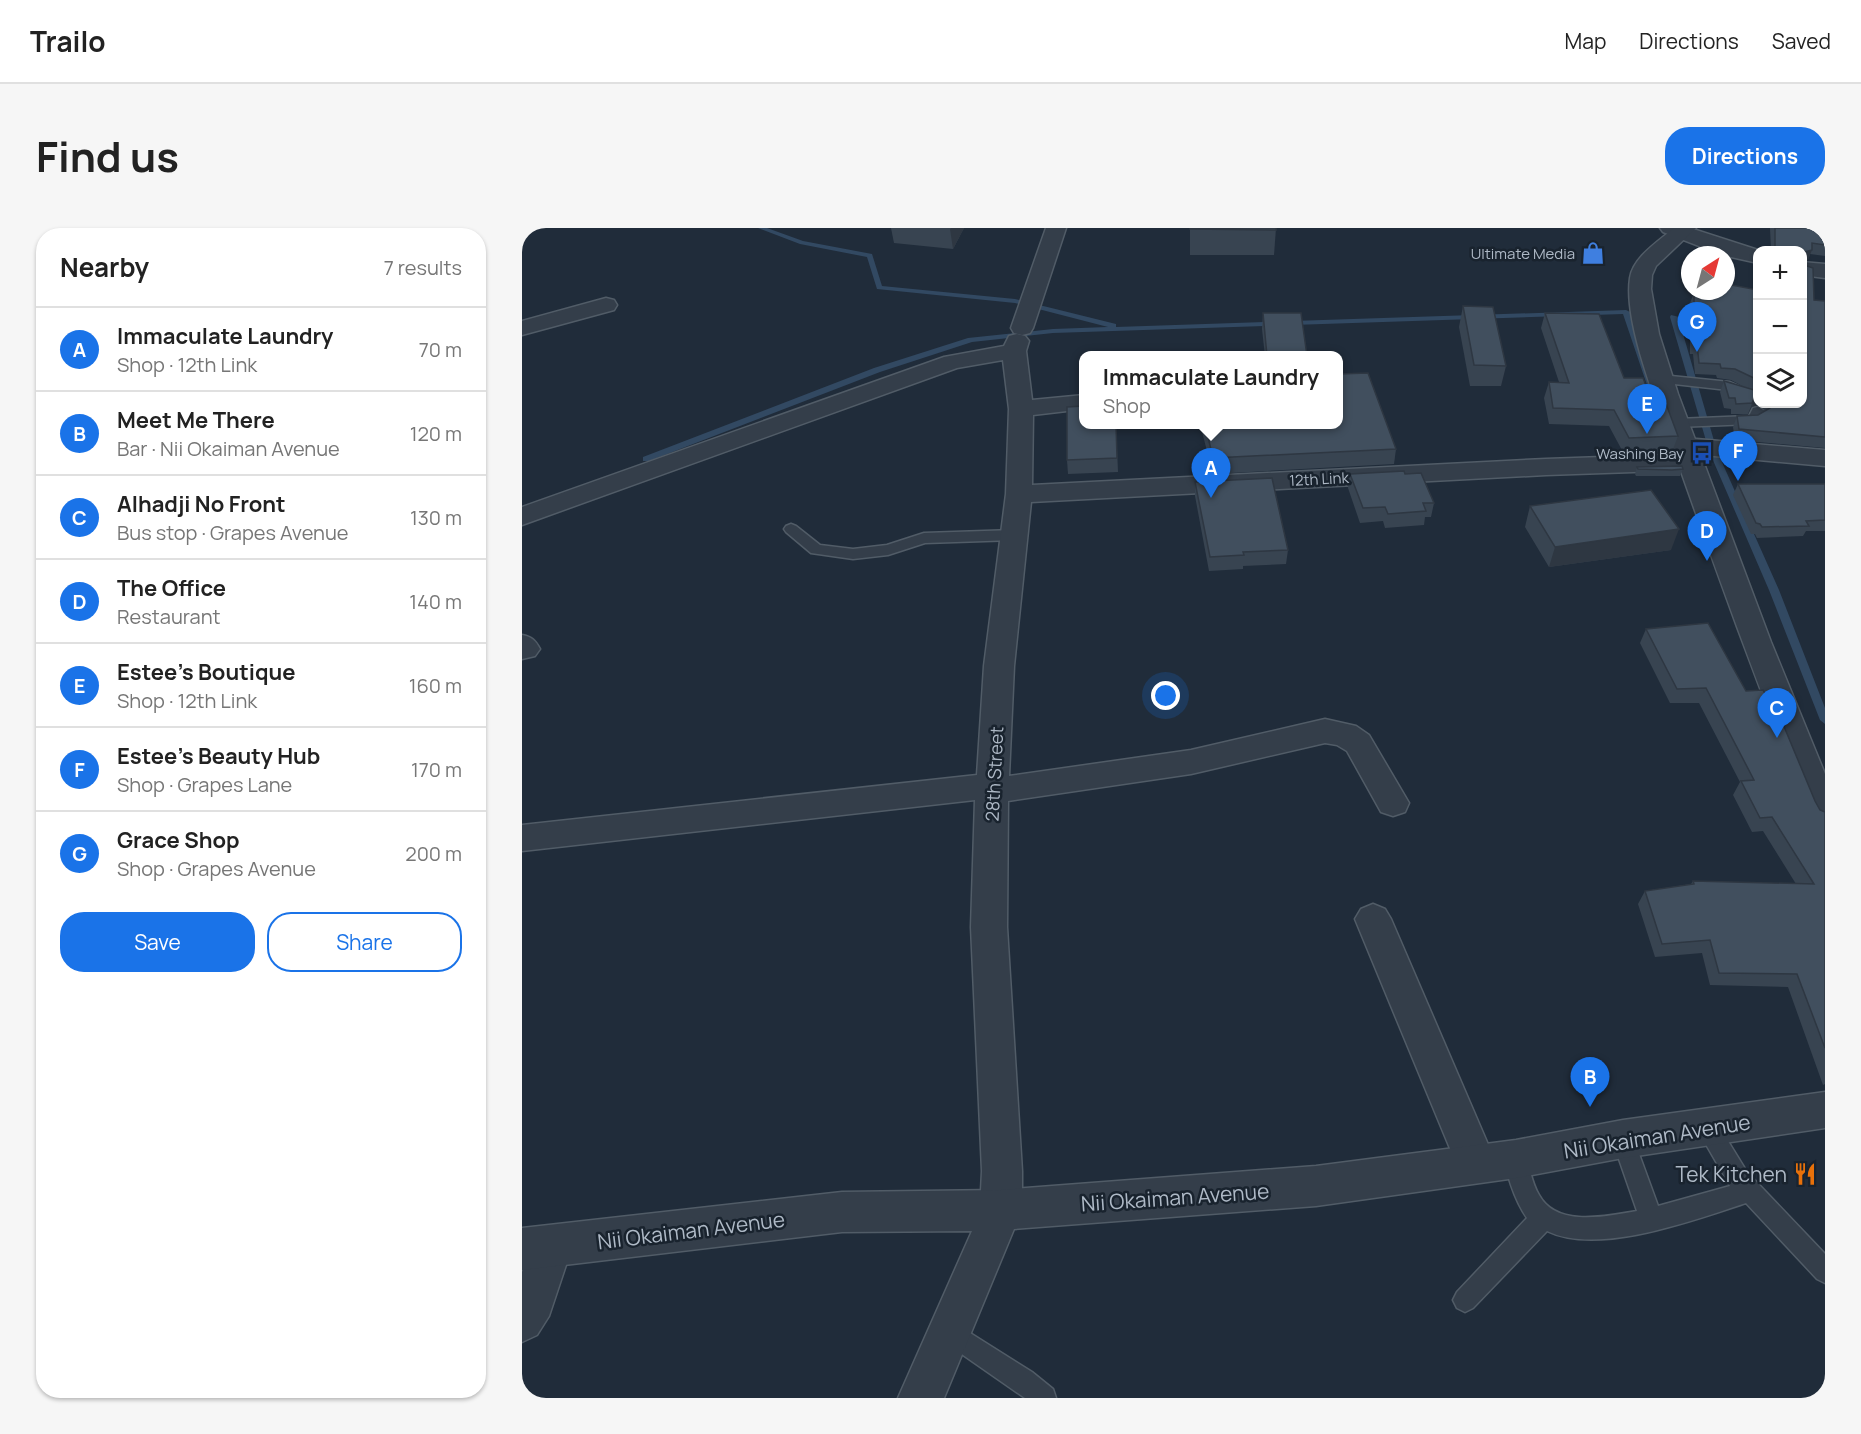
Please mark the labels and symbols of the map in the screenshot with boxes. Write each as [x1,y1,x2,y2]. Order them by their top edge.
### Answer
shop icon: Ultimate Media [1580,240,1606,266]
place label: Ultimate Media [1471,243,1575,264]
north arrow [1681,246,1735,300]
pin: G [1678,302,1716,352]
pin: E [1628,384,1666,434]
pin: F [1718,432,1758,481]
bus stop icon: Washing Bay [1689,440,1715,466]
place label: Washing Bay [1596,443,1684,464]
pin: A [1192,448,1230,498]
street label: 12th Link [1289,467,1350,491]
pin: D [1688,512,1726,561]
your location [1151,681,1180,710]
pin: C [1758,688,1796,738]
street label: 28th Street [980,726,1008,822]
pin: B [1570,1058,1610,1107]
street label: Nii Okaiman Avenue [1562,1107,1752,1165]
place label: Tek Kitchen [1675,1160,1787,1188]
restaurant icon: Tek Kitchen [1792,1161,1818,1187]
street label: Nii Okaiman Avenue [1080,1176,1270,1218]
street label: Nii Okaiman Avenue [596,1205,786,1255]

